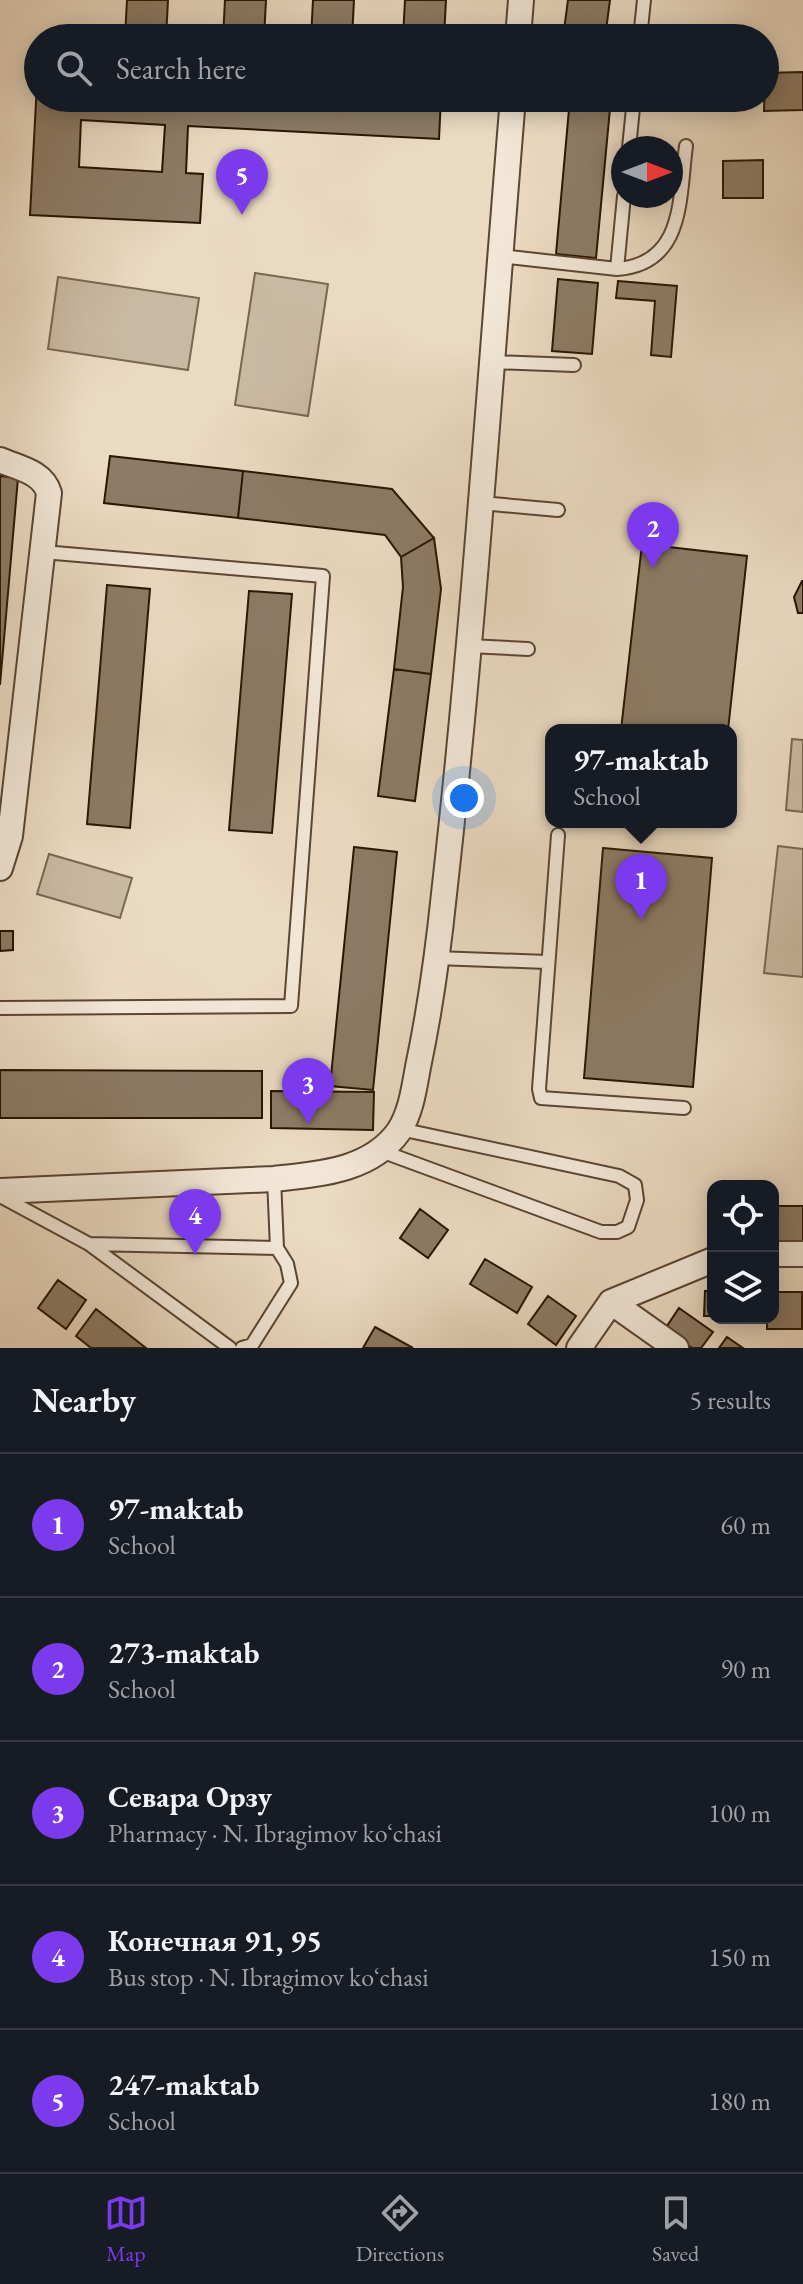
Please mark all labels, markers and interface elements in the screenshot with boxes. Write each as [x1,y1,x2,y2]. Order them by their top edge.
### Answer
search box [24,24,779,112]
icon: search [52,46,96,90]
text: Search here [116,49,246,88]
north arrow [611,136,683,208]
pin: 5 [216,149,268,215]
pin: 2 [627,502,679,568]
popup [545,724,737,828]
text: 97-maktab [573,740,709,779]
your location [444,778,484,818]
text: School [573,779,641,813]
pin: 1 [615,854,667,920]
pin: 3 [282,1058,334,1124]
map controls [707,1180,779,1324]
button: locate [707,1180,779,1252]
pin: 4 [169,1189,221,1255]
button: layers [707,1252,779,1324]
text: Nearby [32,1378,136,1422]
text: 5 results [690,1383,771,1417]
text: 97-maktab [108,1489,244,1528]
text: 1 [51,1508,65,1542]
text: 60 m [721,1508,771,1542]
text: School [108,1528,176,1562]
text: 273-maktab [108,1633,259,1672]
text: 2 [51,1652,65,1686]
text: 90 m [721,1652,771,1686]
text: School [108,1672,176,1706]
text: Севара Орзу [108,1777,272,1816]
text: 3 [51,1796,65,1830]
text: 100 m [708,1796,771,1830]
text: Pharmacy · N. Ibragimov koʻchasi [108,1816,442,1850]
text: Конечная 91, 95 [108,1921,322,1960]
text: 4 [51,1940,65,1974]
text: 150 m [708,1940,771,1974]
text: Bus stop · N. Ibragimov koʻchasi [108,1960,429,1994]
text: 247-maktab [108,2065,259,2104]
text: 5 [51,2084,65,2118]
text: 180 m [708,2084,771,2118]
text: School [108,2104,176,2138]
tab: Map [104,2191,148,2268]
tab: Directions [356,2191,444,2268]
tab: Saved [652,2191,699,2268]

